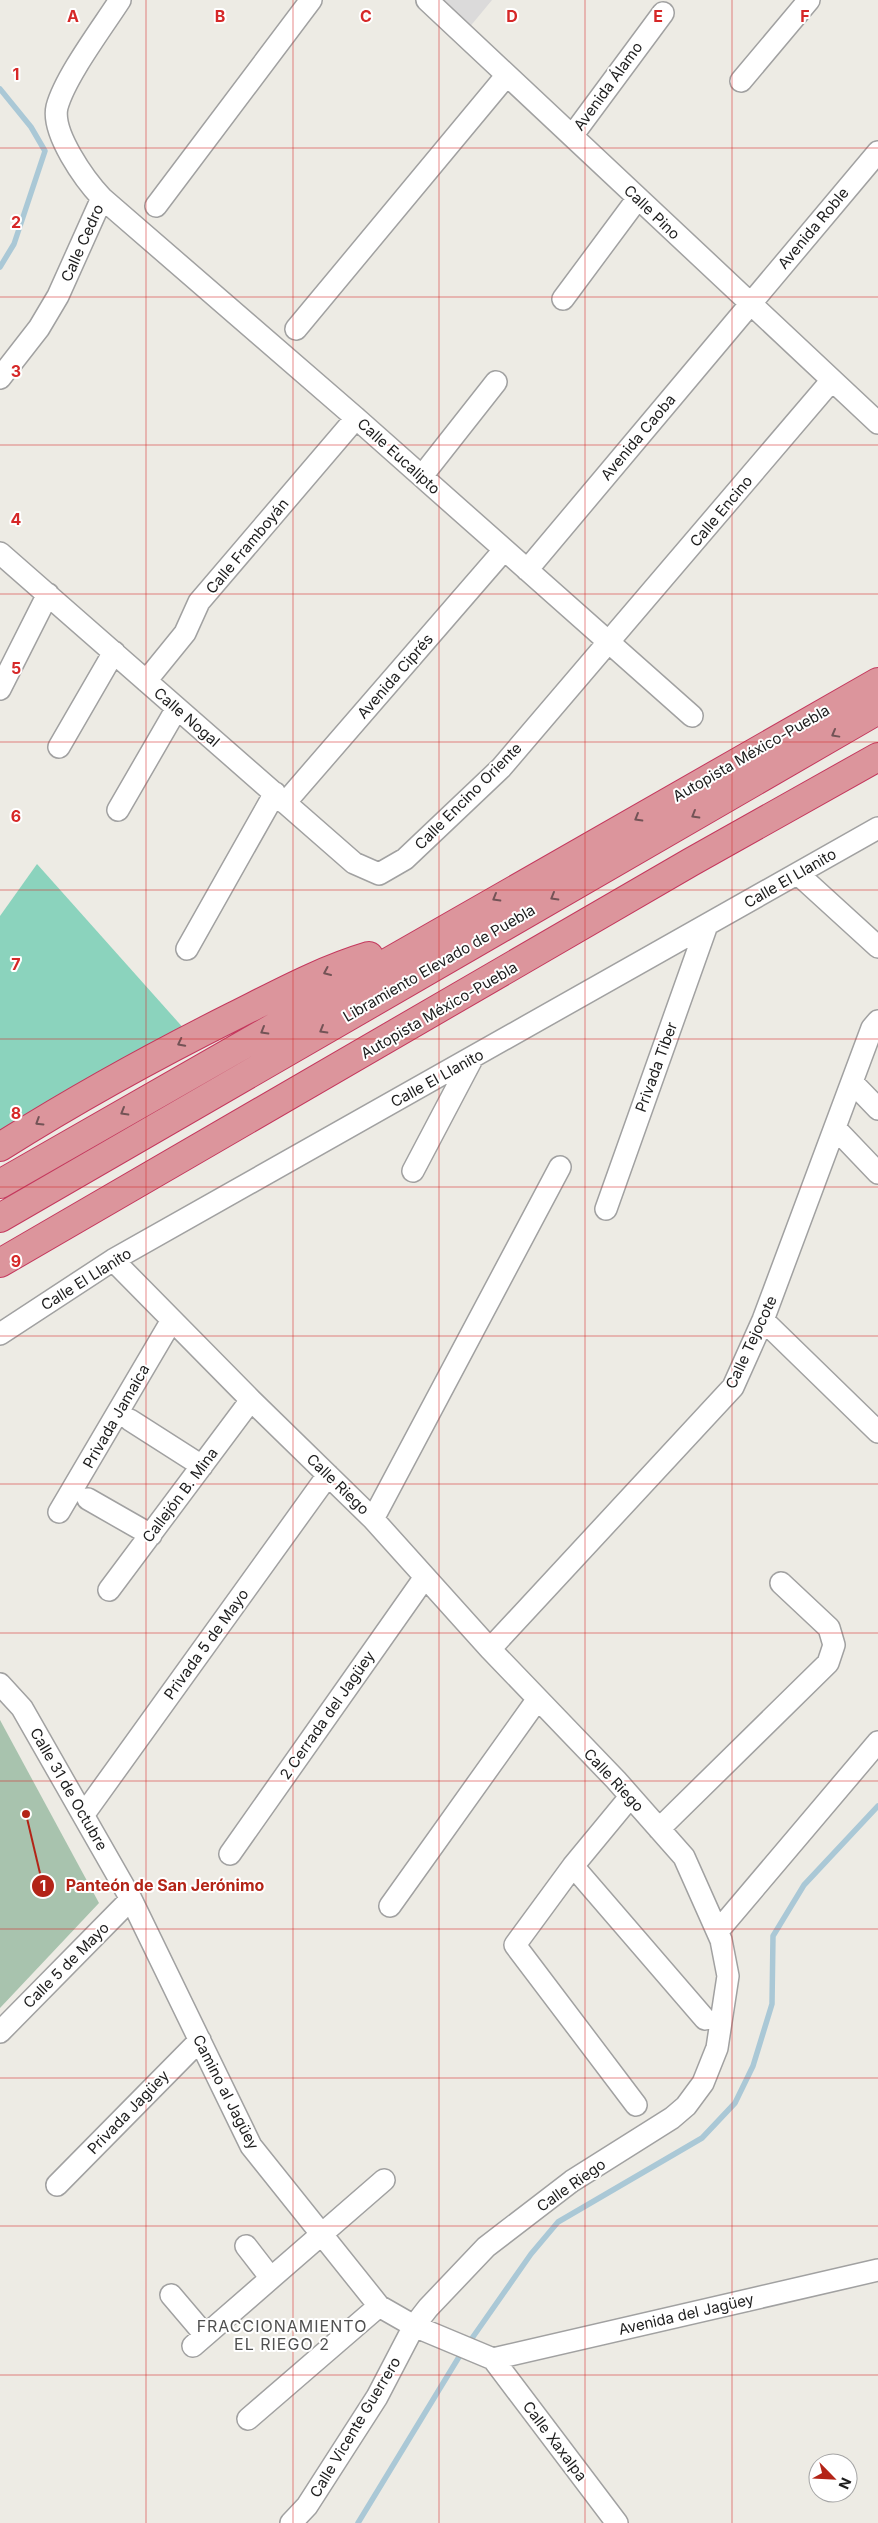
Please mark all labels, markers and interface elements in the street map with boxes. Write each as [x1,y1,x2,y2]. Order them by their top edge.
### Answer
text: A [67,6,79,26]
text: B [215,6,225,26]
text: C [360,6,372,26]
text: D [506,6,518,26]
text: E [653,6,663,26]
text: F [800,6,810,26]
street label: Avenida Álamo [569,38,647,134]
text: 1 [13,64,19,84]
street label: Calle Pino [620,181,684,243]
street label: Avenida Roble [773,183,853,273]
street label: Calle Cedro [56,201,108,285]
text: 2 [11,212,21,232]
text: 3 [11,361,21,381]
street label: Avenida Caoba [596,390,680,484]
street label: Calle Eucalipto [354,414,444,498]
street label: Calle Encino [686,471,756,551]
street label: Calle Framboyán [202,494,292,598]
text: 4 [11,509,22,529]
street label: Avenida Ciprés [353,630,437,722]
text: 5 [11,658,21,678]
street label: Calle Nogal [150,683,224,751]
street label: Autopista México-Puebla [669,700,833,806]
one-way arrow [832,727,841,737]
street label: Calle Encino Oriente [410,738,526,854]
text: 6 [11,806,21,826]
one-way arrow [691,808,700,818]
one-way arrow [634,811,643,821]
street label: Calle El Llanito [741,844,839,912]
one-way arrow [551,890,560,900]
one-way arrow [493,892,502,902]
street label: Libramiento Elevado de Puebla [340,900,538,1026]
text: 7 [11,954,21,974]
street label: Autopista México-Puebla [357,957,521,1063]
one-way arrow [323,966,332,976]
street label: Privada Tiber [631,1019,681,1115]
one-way arrow [319,1024,328,1034]
one-way arrow [261,1025,270,1035]
one-way arrow [177,1037,186,1047]
street label: Calle El Llanito [387,1045,487,1111]
text: 8 [11,1103,21,1123]
one-way arrow [120,1106,129,1116]
one-way arrow [36,1116,45,1126]
street label: Calle El Llanito [37,1244,135,1314]
text: 9 [11,1251,21,1271]
street label: Calle Tejocote [721,1292,781,1392]
street label: Privada Jamaica [79,1361,153,1471]
street label: Callejón B. Mina [138,1444,222,1546]
street label: Calle Riego [303,1449,373,1519]
street label: Privada 5 de Mayo [159,1585,253,1703]
street label: 2 Cerrada del Jagüey [275,1647,379,1783]
street label: Calle 31 de Octubre [26,1724,112,1854]
street label: Calle Riego [580,1744,648,1816]
callout: Panteón de San Jerónimo [30,1870,274,1901]
text: Panteón de San Jerónimo [66,1875,265,1895]
text: 1 [40,1876,46,1895]
street label: Calle 5 de Mayo [19,1918,113,2012]
street label: Camino al Jagüey [189,2031,263,2153]
street label: Privada Jagüey [83,2066,173,2158]
street label: Calle Riego [533,2154,609,2216]
street label: Avenida del Jagüey [617,2289,756,2339]
district label: FRACCIONAMIENTO EL RIEGO 2 [197,2316,367,2354]
street label: Calle Vicente Guerrero [305,2353,405,2501]
street label: Calle Xaxalpa [519,2397,591,2485]
north arrow [808,2453,858,2503]
text: N [835,2475,855,2492]

